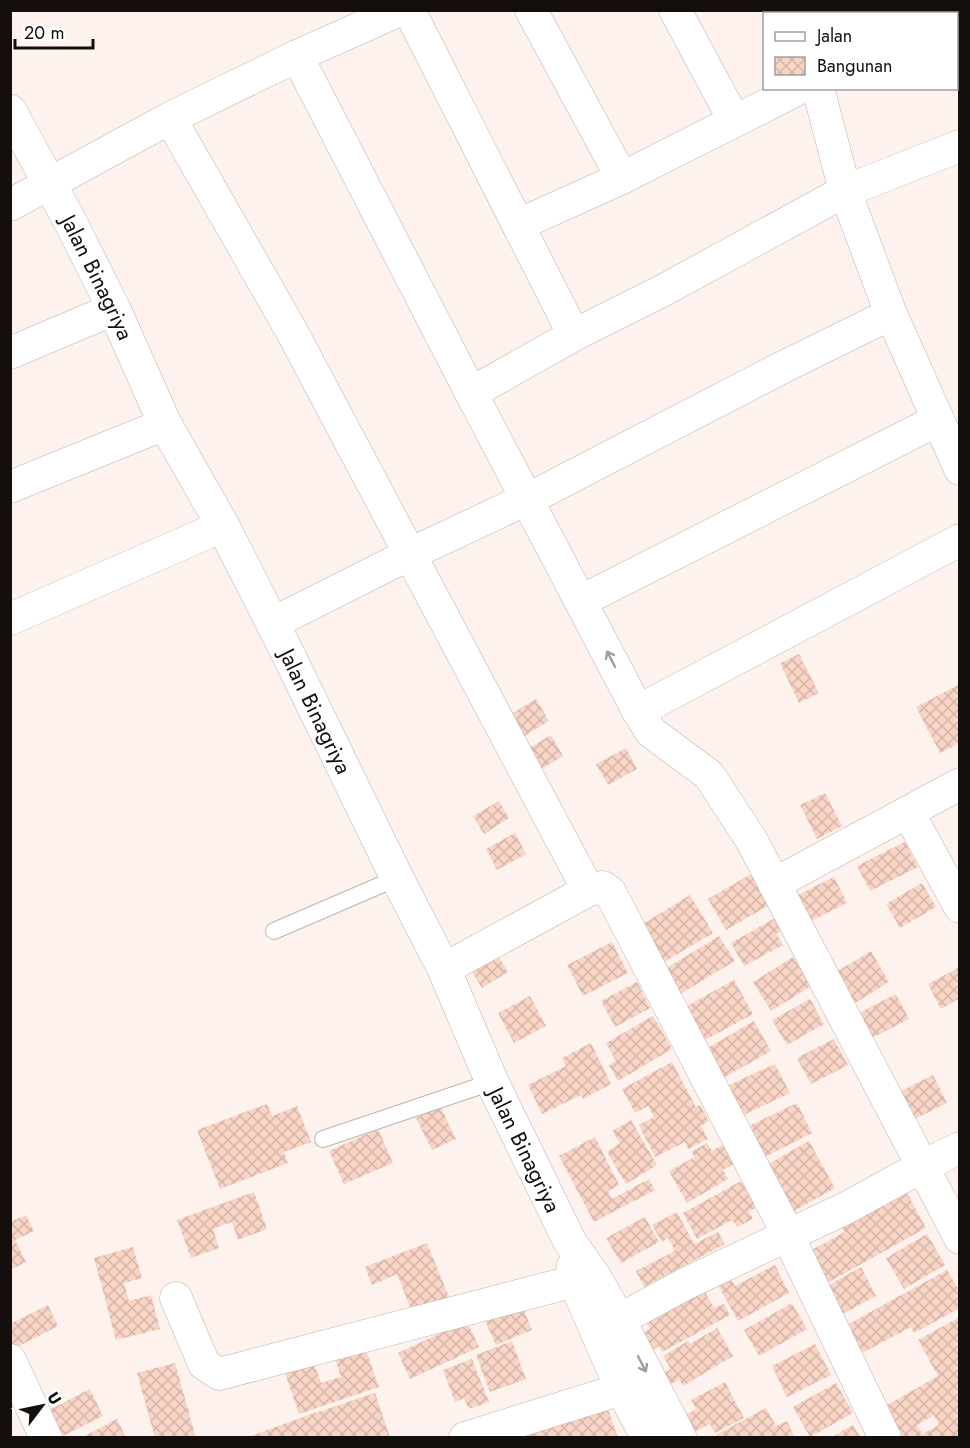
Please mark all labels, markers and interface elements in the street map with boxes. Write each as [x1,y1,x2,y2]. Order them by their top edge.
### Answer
scale bar [15,12,93,50]
legend [763,12,958,90]
text: 20 m [24,20,64,46]
text: Jalan [815,23,852,49]
text: Bangunan [817,53,892,79]
street label: Jalan Binagriya [52,206,142,345]
street label: Jalan Binagriya [270,640,360,779]
one-way arrow [605,651,616,669]
street label: Jalan Binagriya [480,1079,569,1218]
one-way arrow [637,1355,648,1373]
north arrow [12,1376,72,1436]
text: U [42,1387,67,1409]

